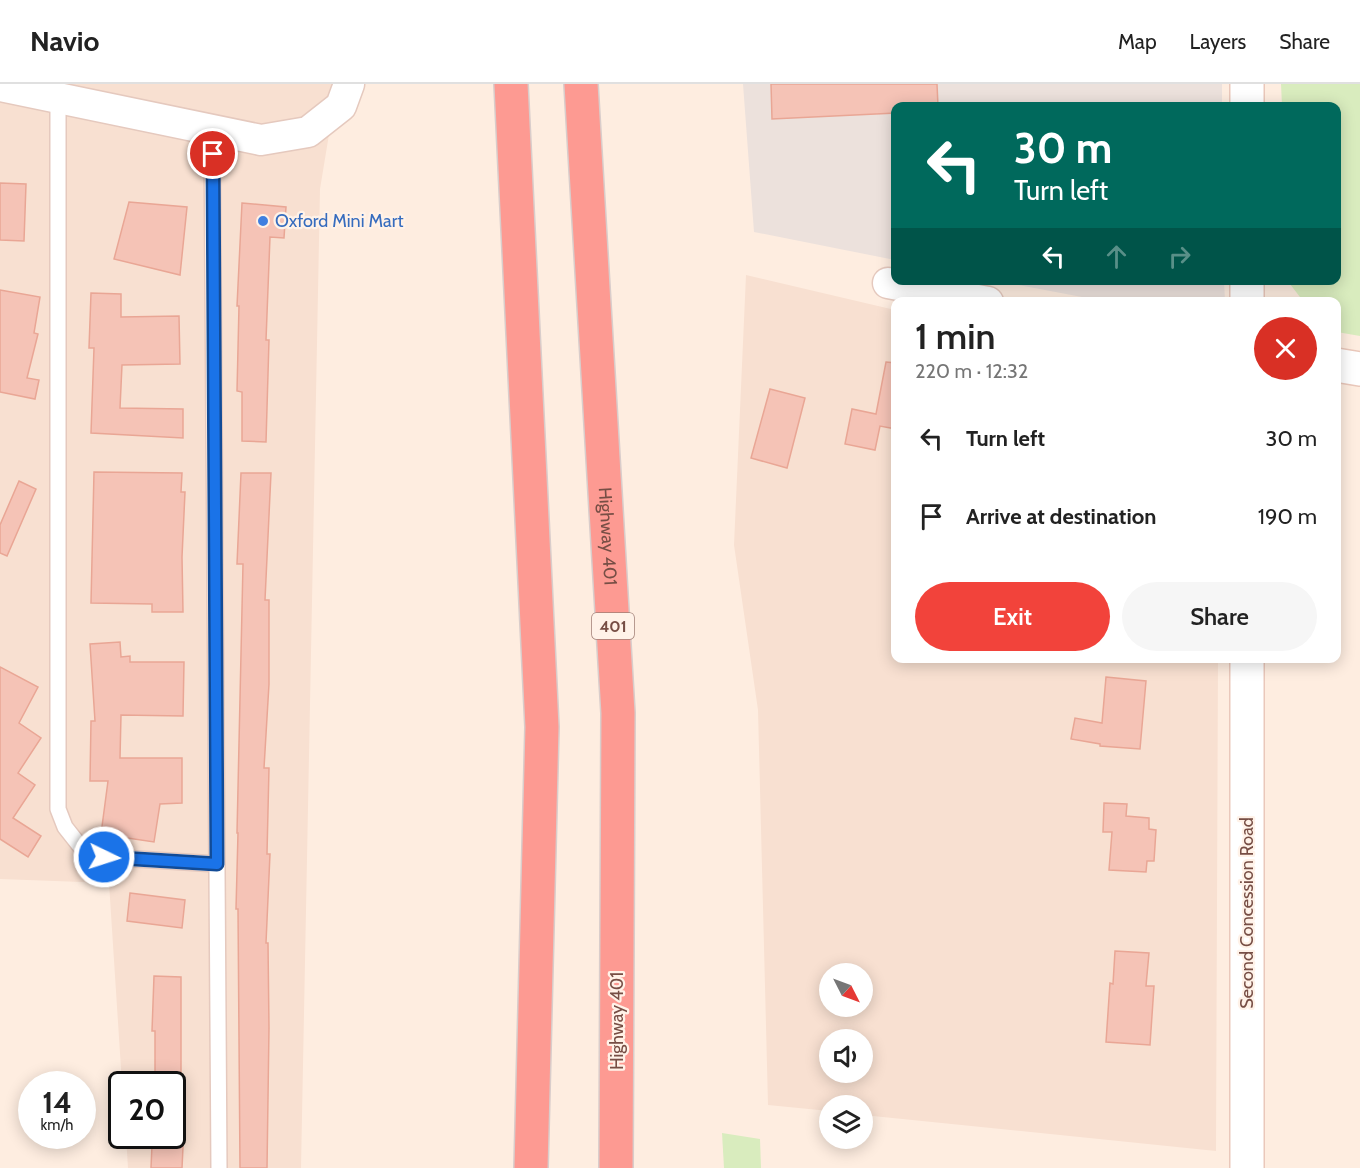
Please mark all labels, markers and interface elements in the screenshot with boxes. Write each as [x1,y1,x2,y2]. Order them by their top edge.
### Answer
text: Navio [30,24,100,58]
text: Map [1118,29,1157,54]
text: Layers [1190,29,1246,54]
text: Share [1279,29,1330,54]
text: 30 m [1014,122,1112,174]
icon: left [915,126,993,204]
pin [187,128,238,179]
icon: arrive [196,137,229,170]
text: Turn left [1014,174,1108,207]
place label: Oxford Mini Mart [275,210,403,232]
marker: Oxford Mini Mart [256,214,270,228]
icon: left [1037,240,1070,273]
icon: ahead [1100,240,1133,273]
icon: right [1163,240,1196,273]
text: 1 min [915,314,995,358]
button: close [1254,317,1317,380]
text: 220 m · 12:32 [915,359,1028,383]
icon: left [915,422,948,455]
text: Turn left [966,425,1045,452]
text: 30 m [1265,425,1317,452]
street label: Highway 401 [594,487,621,586]
icon: arrive [915,500,948,533]
text: Arrive at destination [966,503,1156,530]
text: 190 m [1258,503,1317,530]
button: Exit [915,582,1110,651]
button: Share [1122,582,1317,651]
road number: 401 [592,613,634,639]
street label: Second Concession Road [1236,817,1258,1009]
position arrow [72,825,136,889]
north arrow [819,963,873,1017]
map controls [819,963,873,1149]
street label: Highway 401 [606,972,628,1070]
button: sound [819,1029,873,1083]
speed limit sign: 20 [108,1071,186,1149]
text: 14 [42,1084,72,1121]
button: layers [819,1095,873,1149]
text: km/h [41,1116,73,1134]

